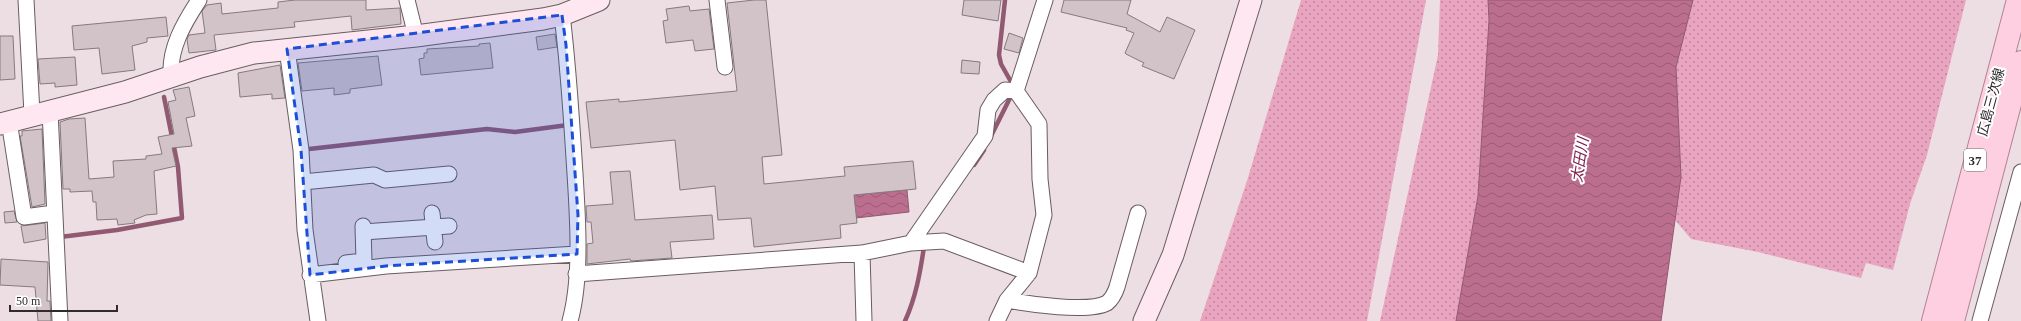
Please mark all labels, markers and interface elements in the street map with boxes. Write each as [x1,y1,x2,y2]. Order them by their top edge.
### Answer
street label: 広島三次線 [1975,66,2007,138]
water label: 太田川 [1569,135,1592,183]
road number: 37 [1964,149,1986,171]
scale bar [10,287,117,313]
text: 50 m [16,294,41,308]

